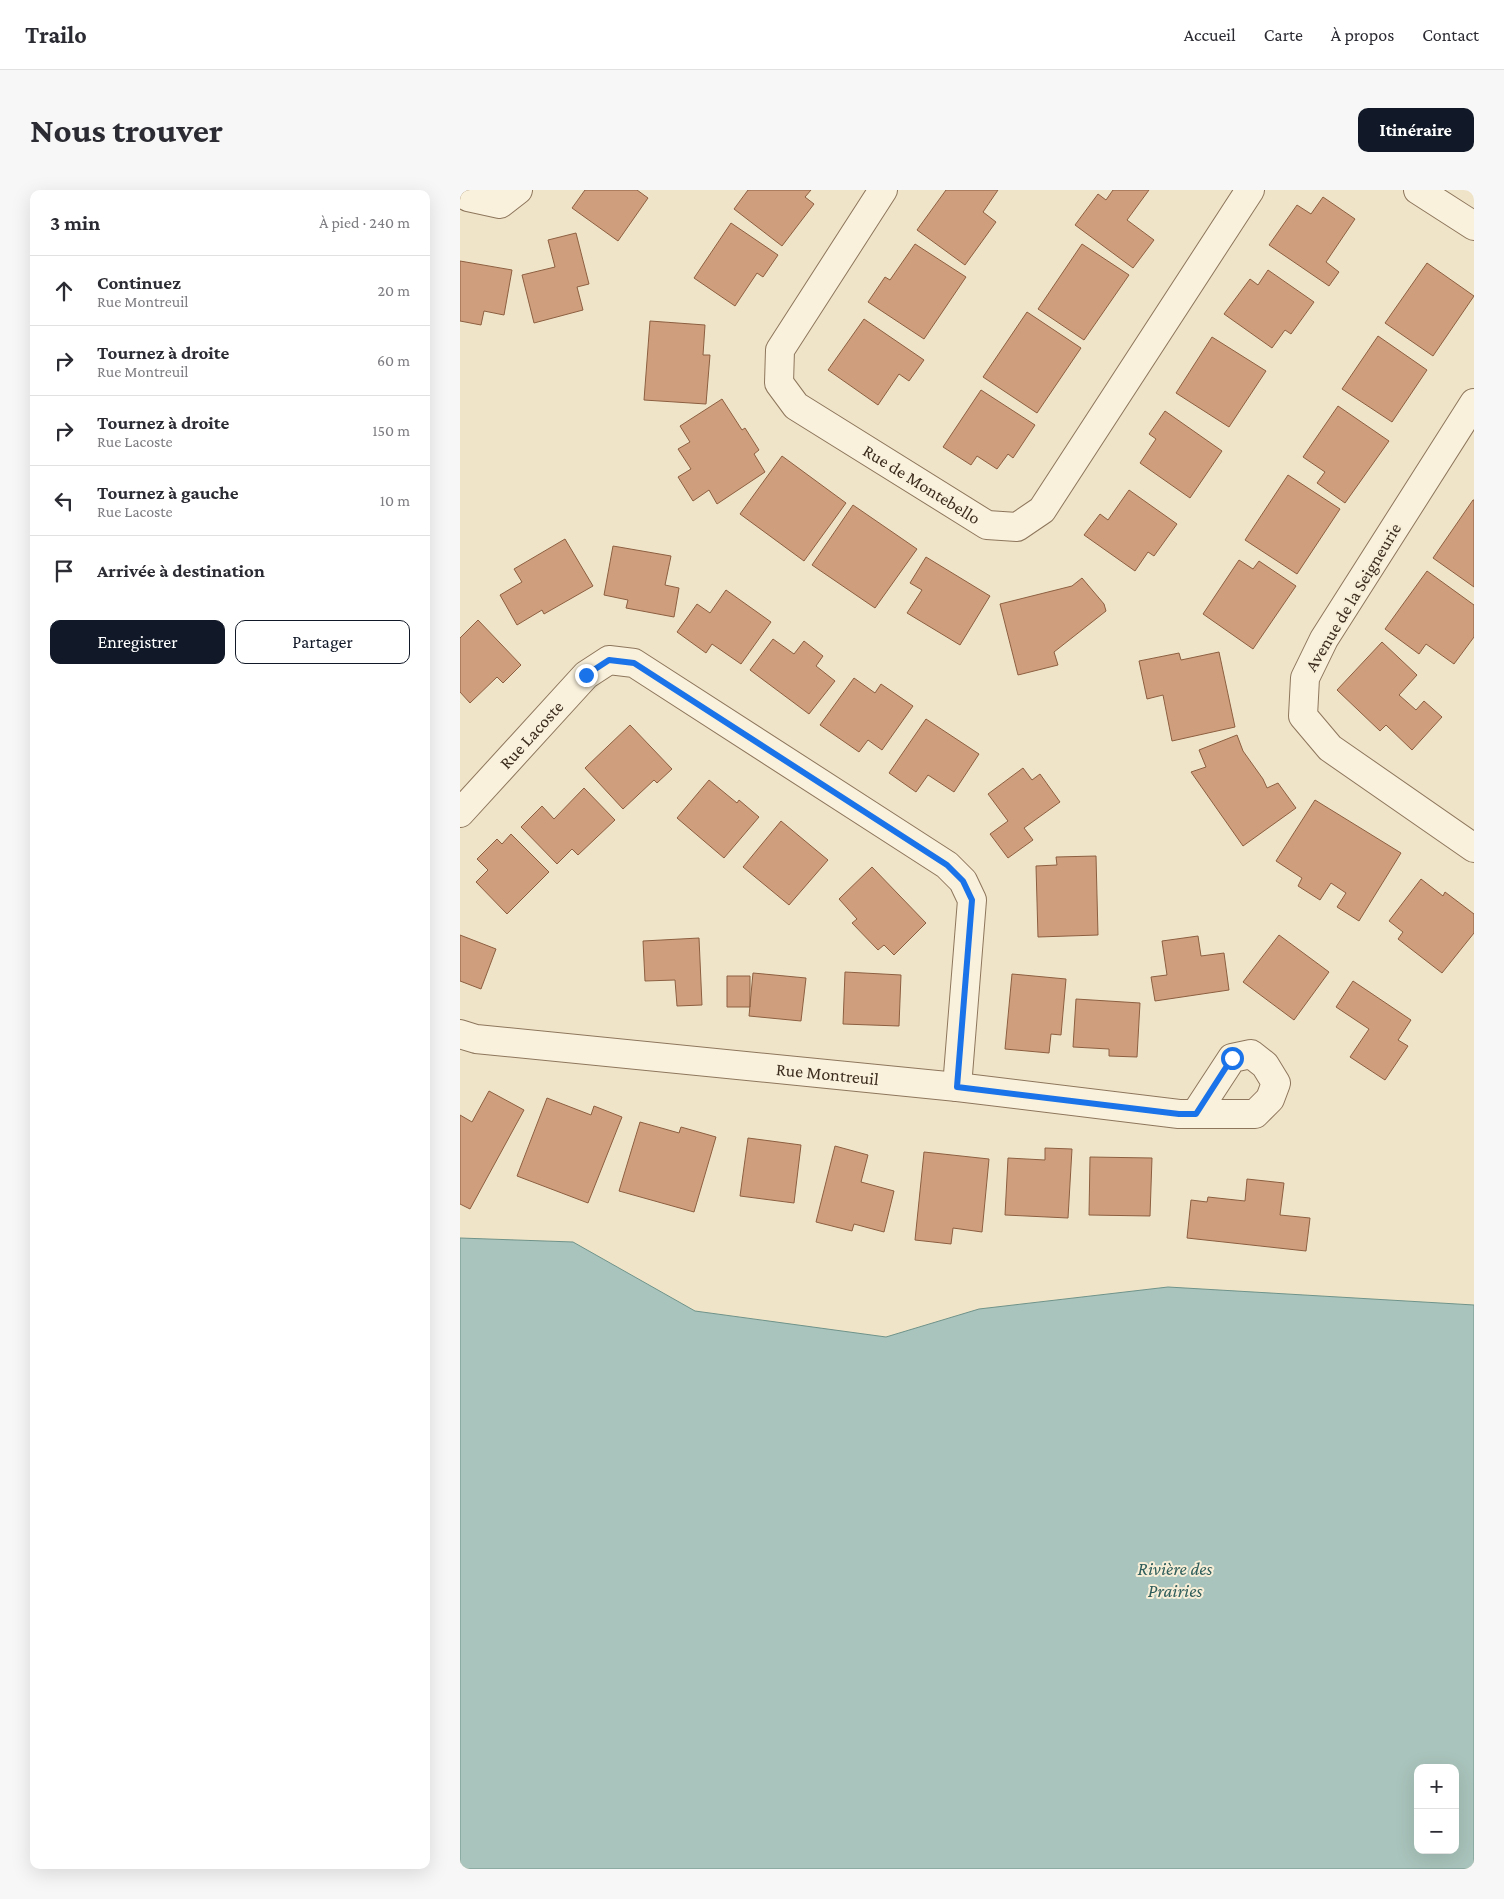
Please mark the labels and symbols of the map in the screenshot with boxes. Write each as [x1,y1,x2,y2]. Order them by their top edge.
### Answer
street label: Rue de Montebello [859,440,984,528]
street label: Avenue de la Seigneurie [1301,519,1405,675]
route end [575,664,598,687]
street label: Rue Lacoste [495,696,568,773]
route start [1221,1047,1244,1070]
street label: Rue Montreuil [775,1059,880,1089]
water label: Rivière des Prairies [1138,1558,1213,1601]

